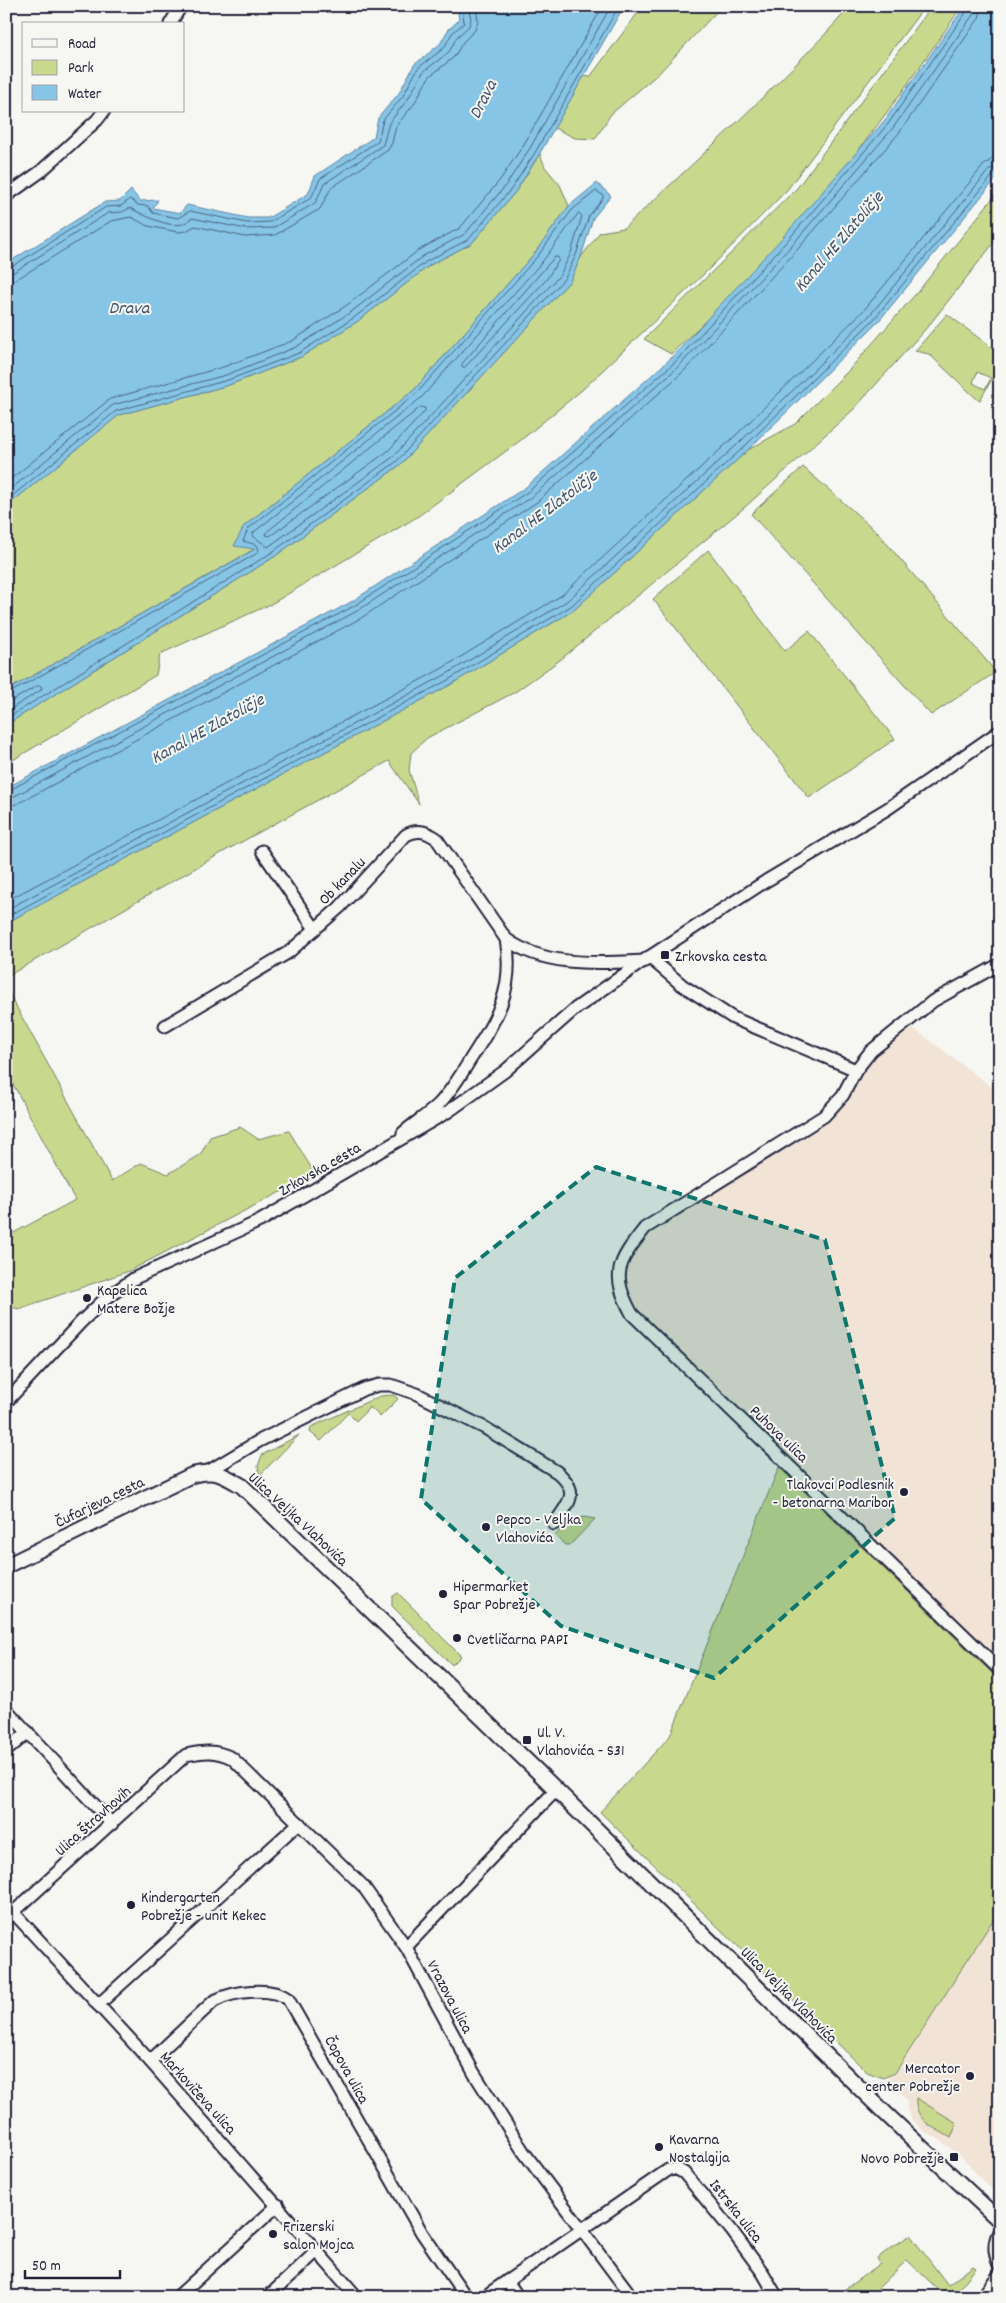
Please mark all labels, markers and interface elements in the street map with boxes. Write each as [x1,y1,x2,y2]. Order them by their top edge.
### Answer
legend [22,22,185,112]
text: Road [68,34,96,56]
text: Park [68,58,94,80]
water label: Drava [464,75,505,124]
text: Water [68,84,102,106]
water label: Kanal HE Zlatoličje [789,186,891,298]
water label: Drava [109,297,151,322]
water label: Kanal HE Zlatoličje [488,464,604,561]
water label: Kanal HE Zlatoličje [147,688,270,772]
street label: Ob kanalu [314,852,372,911]
place label: Zrkovska cesta [675,946,767,969]
marker: Zrkovska cesta [659,949,671,961]
street label: Zrkovska cesta [275,1137,366,1203]
place label: Kapelica Matere Božje [97,1280,175,1321]
marker: Kapelica Matere Božje [81,1292,93,1304]
street label: Puhova ulica [744,1401,813,1469]
street label: Ulica Veljka Vlahovića [242,1467,353,1573]
street label: Čufarjeva cesta [52,1472,149,1535]
place label: Tlakovci Podlesnik - betonarna Maribor [773,1474,894,1515]
marker: Tlakovci Podlesnik - betonarna Maribor [898,1486,910,1498]
place label: Pepco - Veljka Vlahovića [496,1509,581,1550]
marker: Pepco - Veljka Vlahovića [480,1521,492,1533]
place label: Hipermarket Spar Pobrežje [453,1576,536,1617]
marker: Hipermarket Spar Pobrežje [437,1588,449,1600]
place label: Cvetličarna PAPI [467,1629,568,1652]
marker: Cvetličarna PAPI [451,1632,463,1644]
place label: Ul. V. Vlahovića - S31 [537,1722,624,1763]
marker: Ul. V. Vlahovića - S31 [521,1734,533,1746]
street label: Ulica Štravhovih [50,1781,137,1863]
place label: Kindergarten Pobrežje - unit Kekec [141,1887,266,1928]
marker: Kindergarten Pobrežje - unit Kekec [125,1899,137,1911]
street label: Ulica Veljka Vlahovića [734,1942,842,2050]
street label: Vrazova ulica [420,1957,478,2038]
street label: Čopova ulica [318,2032,374,2109]
street label: Markovičeva ulica [153,2047,241,2141]
place label: Mercator center Pobrežje [866,2058,960,2099]
marker: Mercator center Pobrežje [964,2070,976,2082]
place label: Kavarna Nostalgija [669,2129,730,2170]
marker: Kavarna Nostalgija [653,2141,665,2153]
place label: Novo Pobrežje [860,2148,944,2171]
marker: Novo Pobrežje [948,2151,960,2163]
street label: Istrska ulica [703,2175,768,2249]
place label: Frizerski salon Mojca [283,2216,354,2257]
marker: Frizerski salon Mojca [267,2228,279,2240]
scale bar [25,2248,120,2280]
text: 50 m [32,2256,61,2278]

